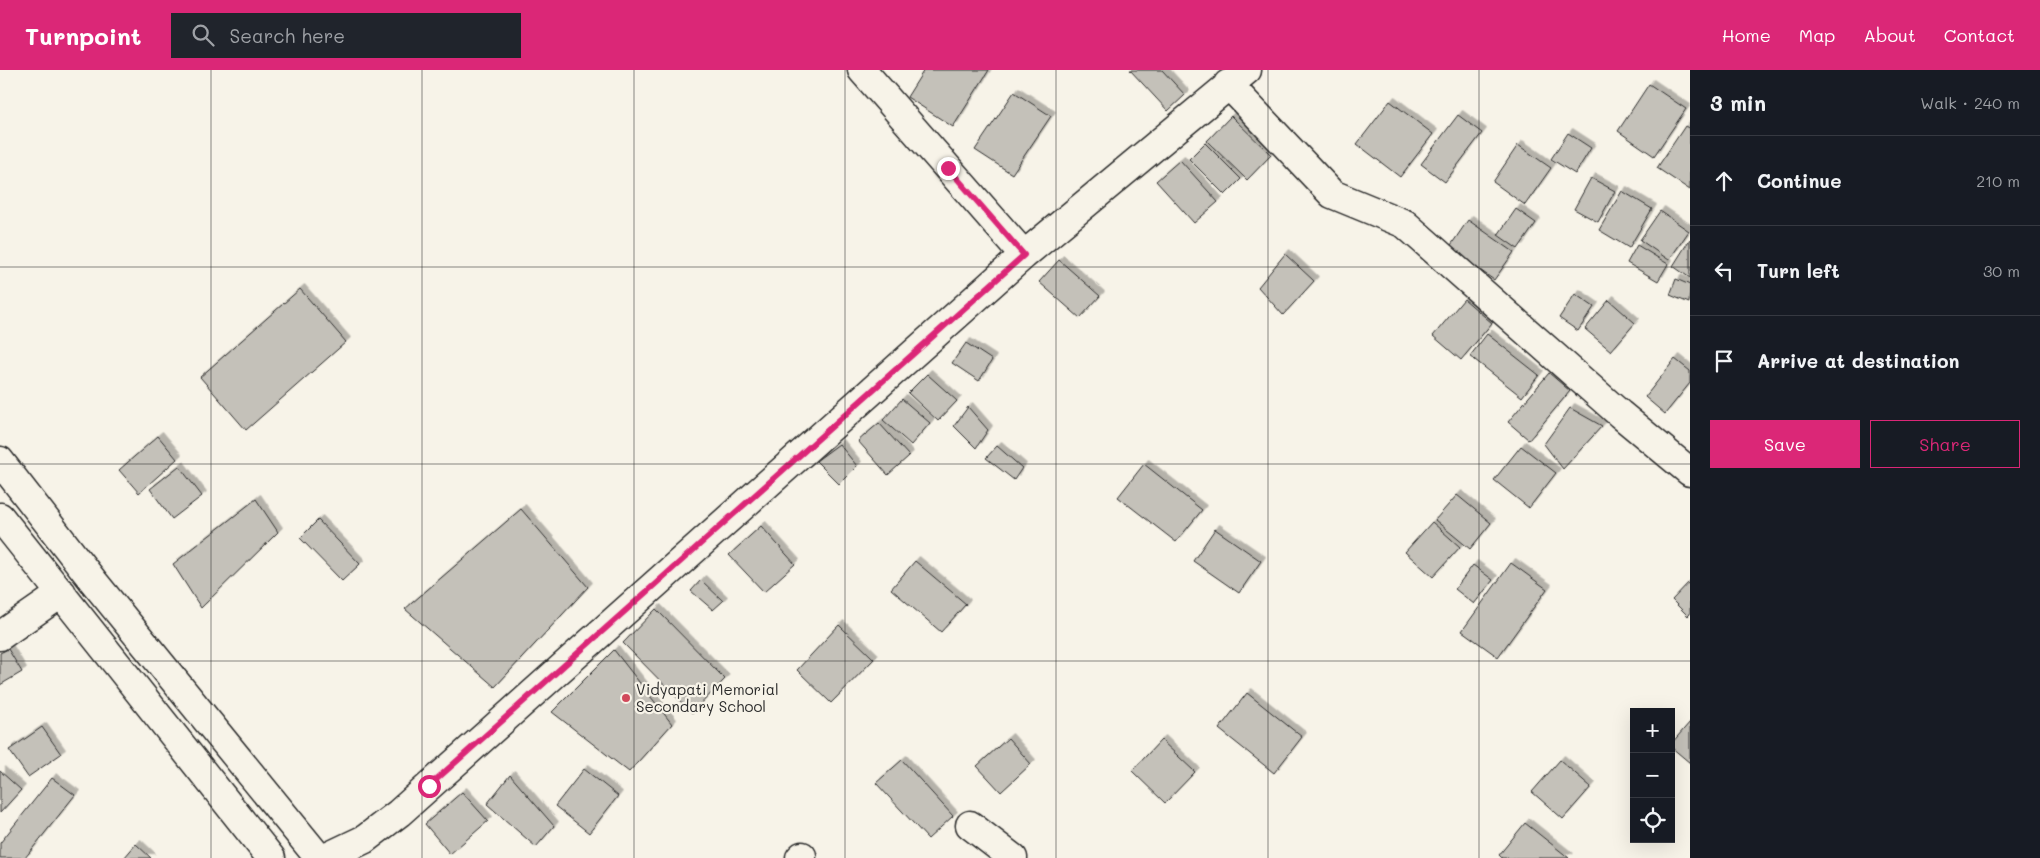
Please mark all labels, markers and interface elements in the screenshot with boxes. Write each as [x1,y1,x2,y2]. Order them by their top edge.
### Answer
search box [171,13,521,58]
text: Turnpoint [25,20,141,51]
icon: search [189,21,217,49]
text: Search here [229,23,345,48]
text: Home [1722,23,1771,47]
text: Map [1799,23,1835,47]
text: About [1863,23,1916,47]
text: Contact [1944,23,2015,47]
text: 3 min [1710,89,1766,116]
text: Walk · 240 m [1920,92,2020,113]
route end [937,157,960,180]
icon: ahead [1710,167,1738,195]
text: Continue [1757,168,1842,193]
text: 210 m [1976,170,2020,191]
icon: left [1710,257,1738,285]
text: Turn left [1757,258,1840,283]
text: 30 m [1983,260,2020,281]
icon: arrive [1710,347,1738,375]
text: Arrive at destination [1757,348,1960,373]
button: Save [1710,420,1860,468]
button: Share [1870,420,2020,468]
place label: Vidyapati Memorial Secondary School [636,679,779,716]
marker: Vidyapati Memorial Secondary School [620,692,632,704]
map controls [1630,708,1675,843]
button: + [1630,708,1675,753]
button: − [1630,753,1675,798]
route start [418,775,441,798]
button: locate [1630,798,1675,843]

